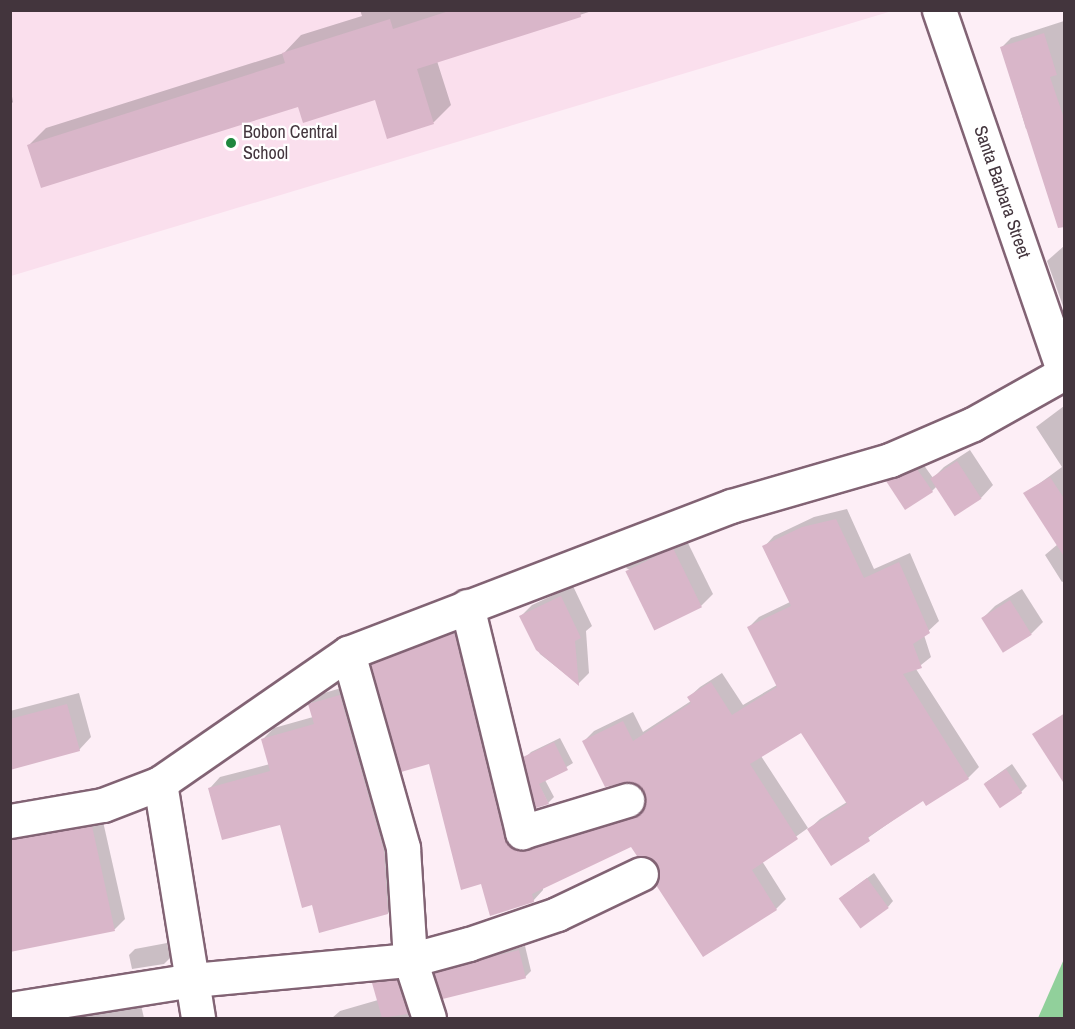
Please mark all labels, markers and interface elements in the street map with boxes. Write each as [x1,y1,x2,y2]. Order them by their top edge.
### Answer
place label: Bobon Central School [243,122,337,164]
street label: Santa Barbara Street [969,123,1035,261]
marker: Bobon Central School [224,136,238,150]

